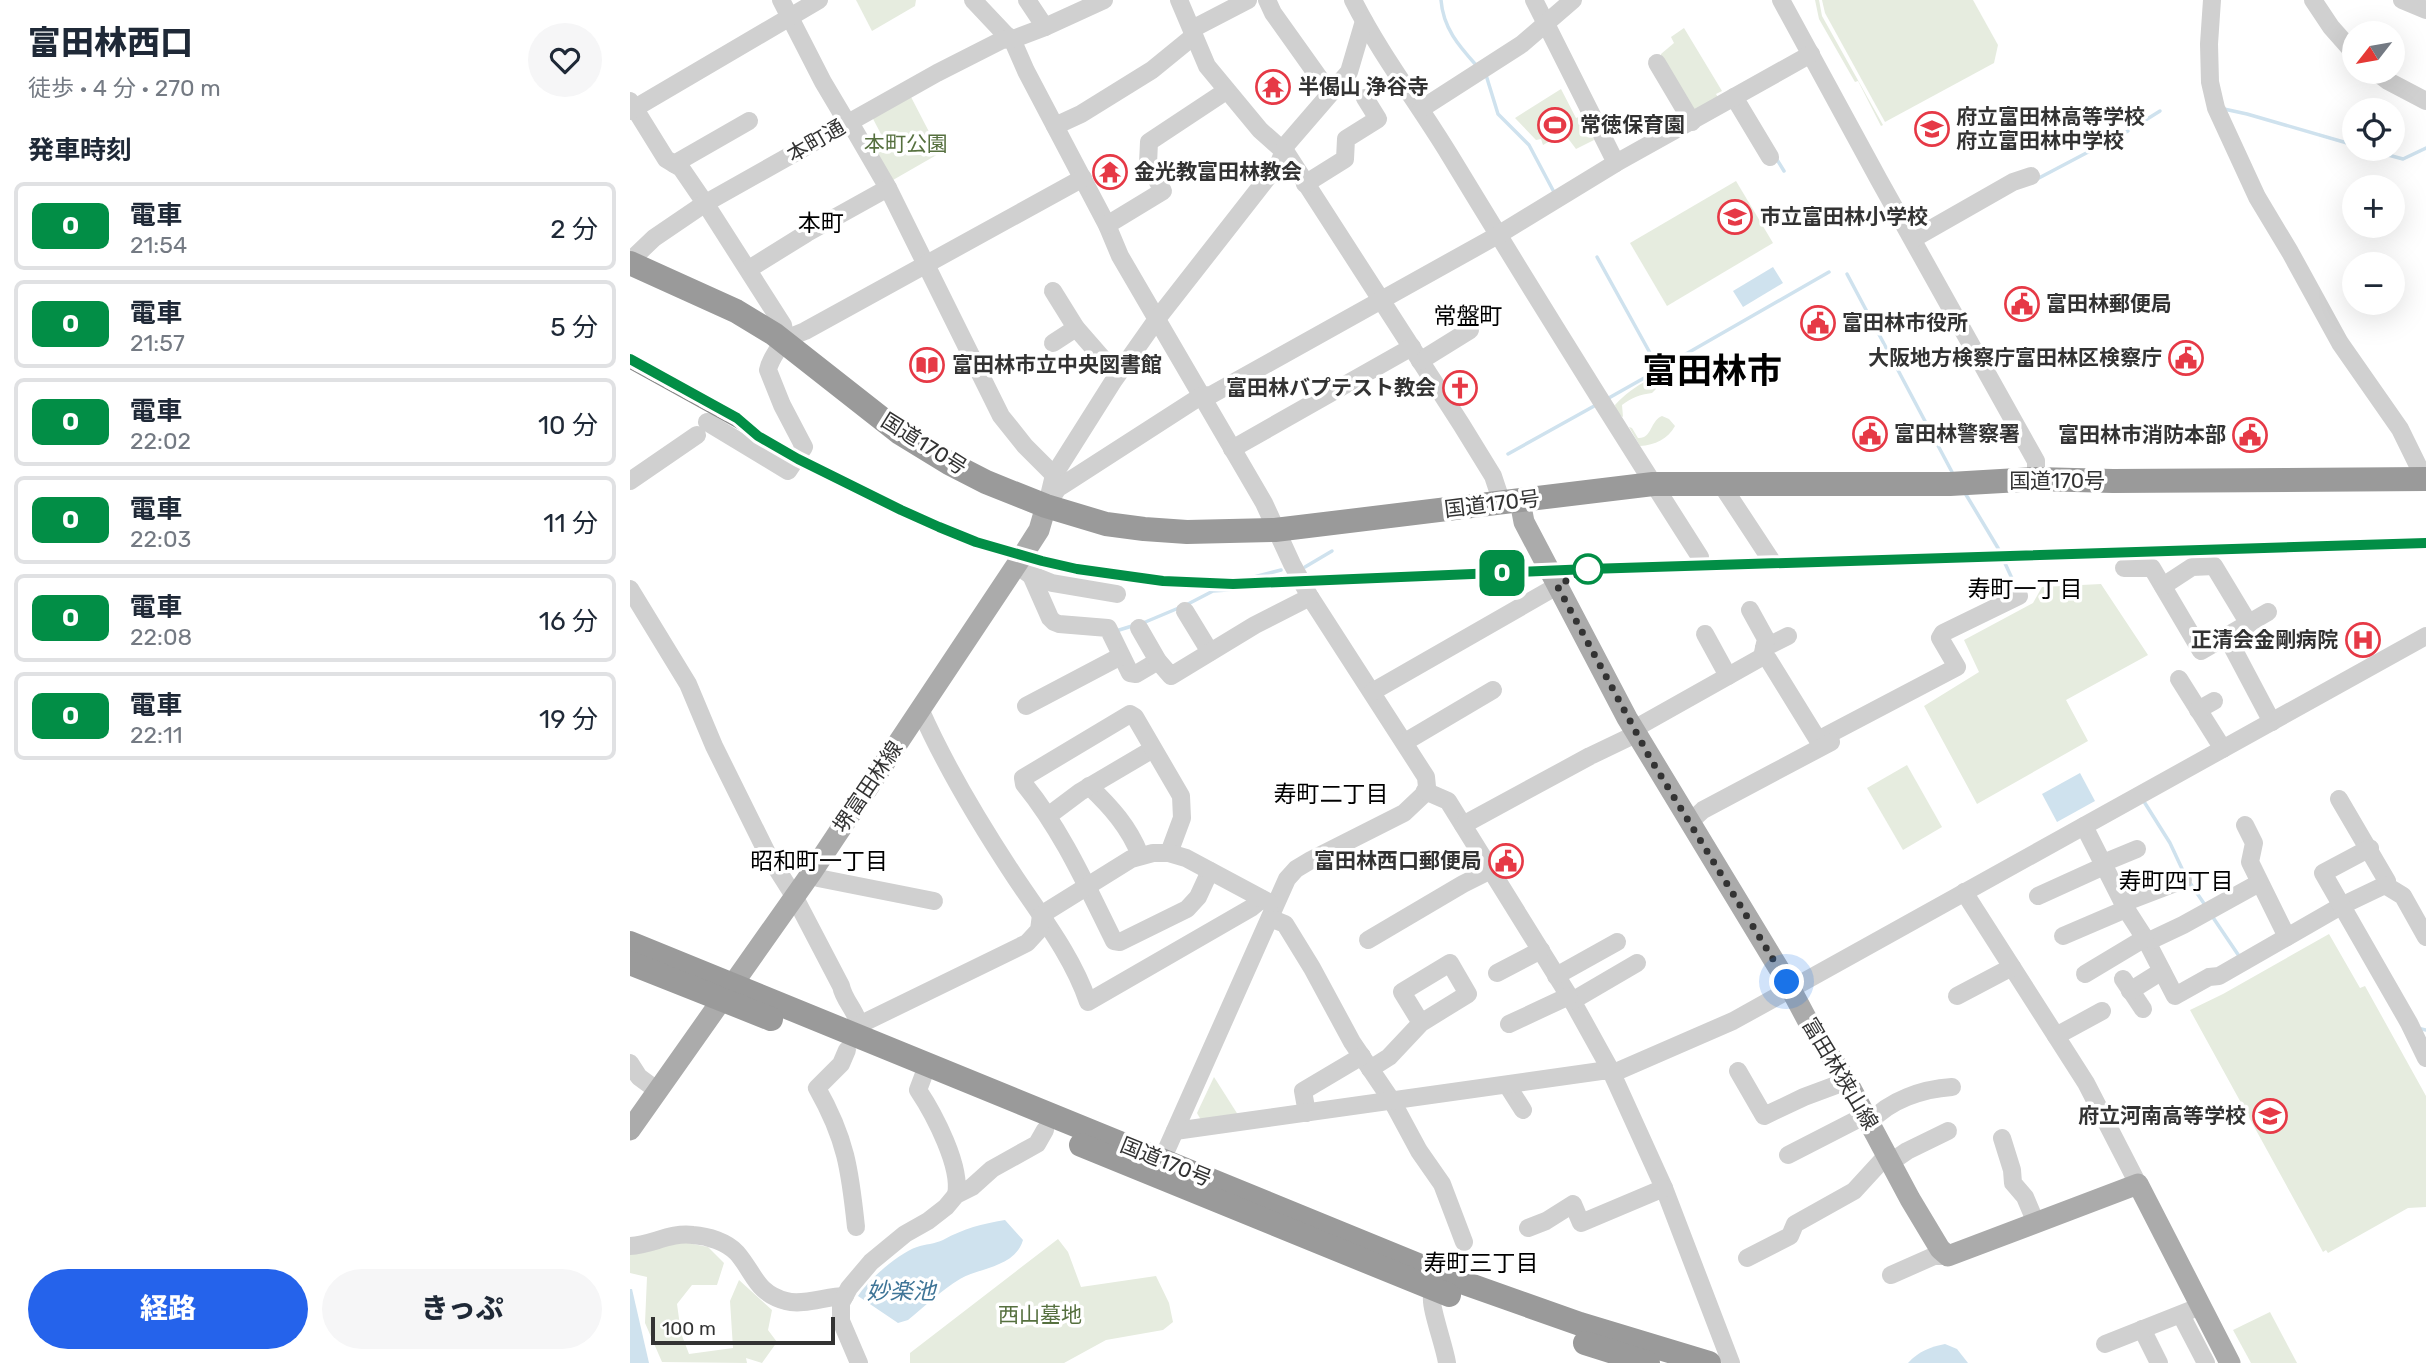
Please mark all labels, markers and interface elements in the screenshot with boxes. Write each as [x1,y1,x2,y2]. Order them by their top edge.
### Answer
north arrow [2342,21,2404,84]
map controls [2342,21,2405,315]
text: 富田林西口 [28,23,193,62]
button: heart [528,23,602,97]
temple icon: 半偈山 浄谷寺 [1254,68,1292,106]
text: 徒歩 · 4 分 · 270 m [28,74,221,102]
place label: 半偈山 浄谷寺 [1298,74,1428,99]
button: locate [2342,98,2405,161]
place label: 府立富田林高等学校 府立富田林中学校 [1956,104,2145,153]
sports icon: 常徳保育園 [1536,106,1574,144]
school or university icon: 府立富田林高等学校 府立富田林中学校 [1913,110,1951,148]
place label: 常徳保育園 [1580,112,1685,137]
street label: 本町通 [782,114,849,167]
park label: 本町公園 [864,131,948,156]
text: 発車時刻 [28,135,132,166]
temple icon: 金光教富田林教会 [1091,153,1129,191]
place label: 金光教富田林教会 [1134,159,1302,184]
button: + [2342,175,2405,238]
school or university icon: 市立富田林小学校 [1716,198,1754,236]
text: 電車 [130,200,182,231]
place label: 市立富田林小学校 [1760,204,1928,229]
district label: 本町 [798,209,844,237]
text: O [62,212,79,240]
text: 2 分 [550,214,598,245]
text: 21:54 [130,231,187,259]
button: − [2342,252,2405,315]
public building icon: 富田林郵便局 [2003,285,2041,323]
place label: 富田林郵便局 [2046,291,2172,316]
text: 電車 [130,298,182,329]
district label: 常盤町 [1434,302,1503,330]
public building icon: 富田林市役所 [1799,304,1837,342]
text: O [62,310,79,338]
place label: 富田林市役所 [1842,310,1968,335]
text: 5 分 [550,312,598,343]
text: 21:57 [130,329,185,357]
public building icon: 大阪地方検察庁富田林区検察庁 [2167,339,2205,377]
place label: 大阪地方検察庁富田林区検察庁 [1868,345,2162,370]
library icon: 富田林市立中央図書館 [908,346,946,384]
district label: 富田林市 [1642,350,1782,392]
place label: 富田林市立中央図書館 [952,352,1162,377]
church icon: 富田林バプテスト教会 [1441,369,1479,407]
place label: 富田林バプテスト教会 [1226,375,1436,400]
text: 電車 [130,396,182,427]
text: O [62,408,79,436]
street label: 国道170号 [877,408,972,480]
text: 10 分 [538,410,598,441]
public building icon: 富田林警察署 [1851,415,1889,453]
public building icon: 富田林市消防本部 [2231,416,2269,454]
place label: 富田林警察署 [1894,421,2020,446]
place label: 富田林市消防本部 [2058,422,2226,447]
text: 22:02 [130,427,191,455]
street label: 国道170号 [2009,468,2105,493]
street label: 国道170号 [1443,485,1541,522]
text: 電車 [130,494,182,525]
text: O [62,506,79,534]
text: 11 分 [543,508,598,539]
text: 22:03 [130,525,191,553]
line badge: O [1479,550,1525,596]
unlabelled marker [1573,554,1603,584]
text: O [1493,559,1511,587]
district label: 寿町一丁目 [1968,575,2083,603]
text: 電車 [130,592,182,623]
text: O [62,604,79,632]
text: 16 分 [539,606,598,637]
hospital icon: 正清会金剛病院 [2344,621,2382,659]
text: 22:08 [130,623,192,651]
place label: 正清会金剛病院 [2191,627,2338,652]
text: 電車 [130,690,182,721]
text: O [62,702,79,730]
text: 19 分 [539,704,598,735]
text: 22:11 [130,721,183,749]
street label: 堺富田林線 [828,736,907,837]
district label: 寿町二丁目 [1274,780,1389,808]
public building icon: 富田林西口郵便局 [1487,842,1525,880]
district label: 昭和町一丁目 [750,847,888,875]
place label: 富田林西口郵便局 [1314,848,1482,873]
district label: 寿町四丁目 [2119,867,2234,895]
your location [1769,964,1804,999]
street label: 富田林狭山線 [1797,1013,1884,1134]
school or university icon: 府立河南高等学校 [2251,1097,2289,1135]
place label: 府立河南高等学校 [2078,1103,2246,1128]
street label: 国道170号 [1117,1132,1215,1191]
district label: 寿町三丁目 [1424,1249,1539,1277]
button: 経路 [28,1269,308,1349]
button: きっぷ [322,1269,602,1349]
water label: 妙楽池 [867,1277,938,1305]
park label: 西山墓地 [998,1302,1082,1327]
scale bar [651,1314,835,1346]
text: 100 m [662,1317,716,1340]

